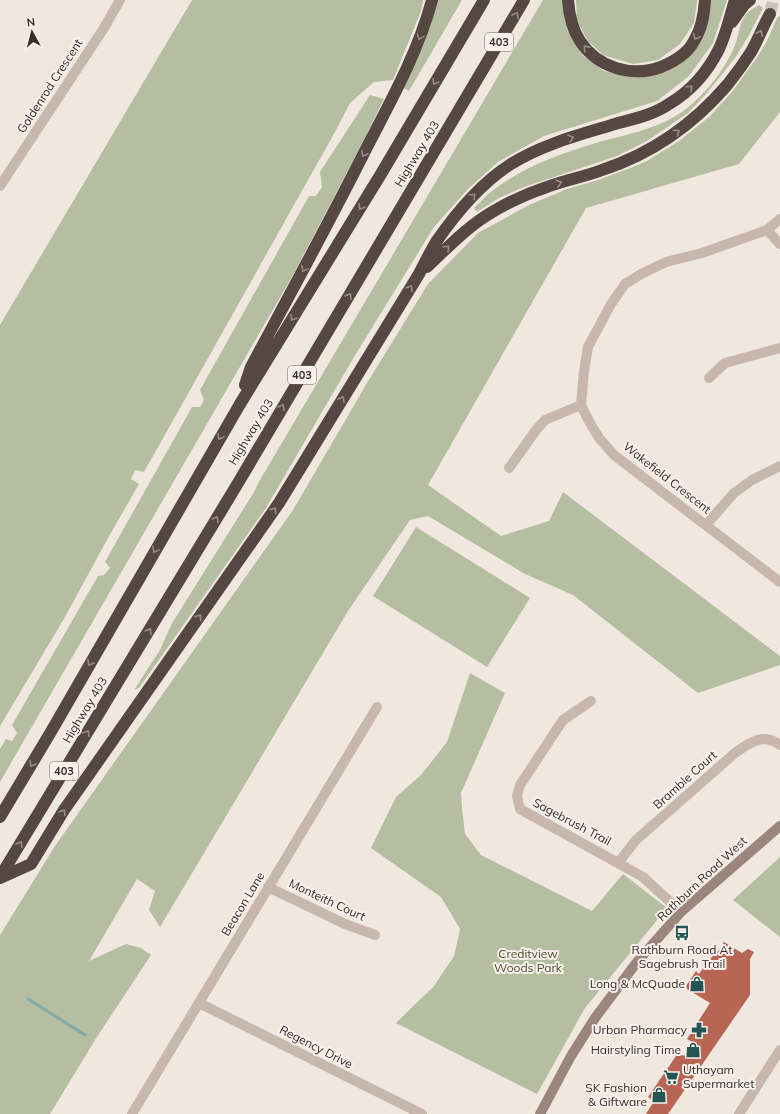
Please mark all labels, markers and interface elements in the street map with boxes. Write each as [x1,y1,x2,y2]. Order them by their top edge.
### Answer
north arrow [12,12,52,52]
one-way arrow [511,12,518,19]
text: N [26,15,36,30]
one-way arrow [755,30,763,38]
one-way arrow [416,33,424,40]
road number: 403 [485,33,513,51]
one-way arrow [693,33,701,41]
street label: Goldenrod Crescent [14,36,86,136]
one-way arrow [583,45,590,52]
one-way arrow [433,78,440,85]
one-way arrow [685,86,693,93]
street label: Highway 403 [391,118,442,190]
one-way arrow [673,129,680,137]
one-way arrow [567,134,574,143]
one-way arrow [361,150,369,158]
one-way arrow [555,179,562,188]
one-way arrow [468,194,475,201]
one-way arrow [358,203,365,210]
one-way arrow [443,246,450,253]
one-way arrow [301,265,308,273]
one-way arrow [405,286,412,293]
one-way arrow [344,293,351,300]
one-way arrow [290,314,297,321]
road number: 403 [288,366,316,384]
street label: Highway 403 [225,396,276,468]
one-way arrow [337,396,345,403]
one-way arrow [278,404,285,412]
one-way arrow [218,433,225,440]
street label: Wakefield Crescent [620,439,714,517]
one-way arrow [269,507,277,514]
one-way arrow [211,516,218,523]
one-way arrow [153,546,160,553]
one-way arrow [194,614,201,621]
one-way arrow [144,628,151,635]
one-way arrow [88,659,95,666]
street label: Highway 403 [59,674,110,746]
one-way arrow [83,730,90,737]
street label: Bramble Court [650,747,720,812]
one-way arrow [29,760,36,767]
road number: 403 [50,762,78,780]
street label: Sagebrush Trail [530,795,614,849]
one-way arrow [58,809,66,816]
street label: Rathburn Road West [654,833,750,924]
one-way arrow [16,841,23,848]
street label: Beacon Lane [218,869,268,938]
street label: Monteith Court [287,875,368,924]
bus stop icon: Rathburn Road At Sagebrush Trail [673,924,691,942]
place label: Rathburn Road At Sagebrush Trail [632,942,732,971]
park label: Creditview Woods Park [494,946,563,975]
shop icon: Long & McQuade [688,975,706,993]
place label: Long & McQuade [590,976,685,991]
pharmacy icon: Urban Pharmacy [690,1021,708,1039]
street label: Regency Drive [277,1022,355,1071]
place label: Urban Pharmacy [593,1022,688,1037]
shop icon: Hairstyling Time [684,1041,702,1059]
place label: Hairstyling Time [591,1042,681,1057]
place label: Uthayam Supermarket [683,1062,754,1091]
supermarket icon: Uthayam Supermarket [662,1068,680,1086]
place label: SK Fashion & Giftware [585,1080,647,1109]
shop icon: SK Fashion & Giftware [650,1086,668,1104]

